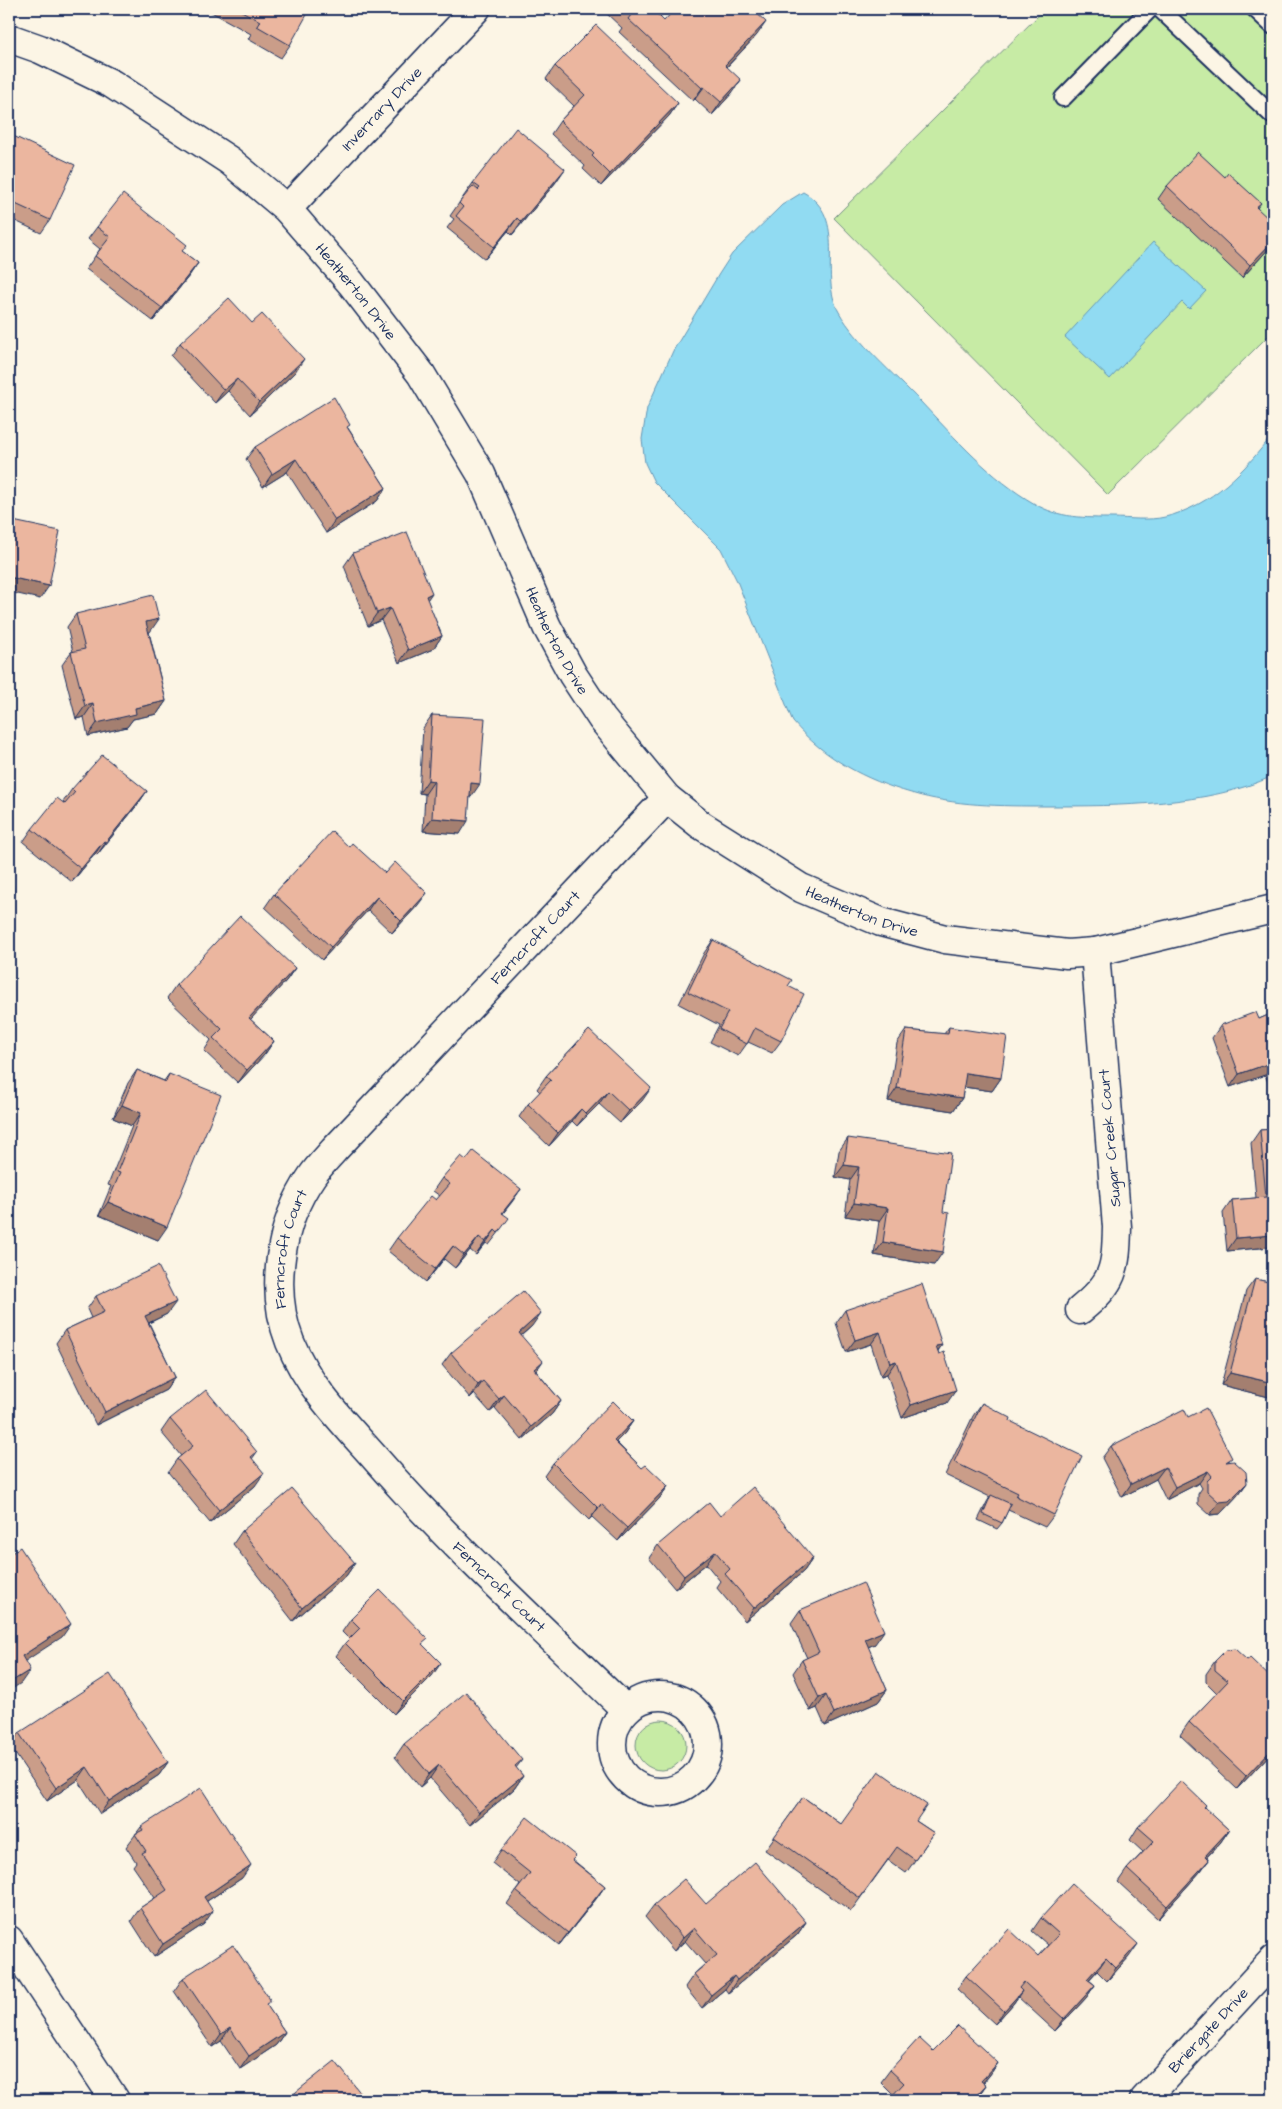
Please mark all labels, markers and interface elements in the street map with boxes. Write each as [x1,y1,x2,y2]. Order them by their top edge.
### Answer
street label: Inverrary Drive [337,62,427,155]
street label: Heatherton Drive [311,239,402,344]
street label: Heatherton Drive [520,584,594,699]
street label: Heatherton Drive [802,881,921,942]
street label: Ferncroft Court [485,886,585,989]
street label: Sugar Creek Court [1094,1068,1127,1208]
street label: Ferncroft Court [269,1185,312,1310]
street label: Ferncroft Court [448,1537,550,1637]
street label: Briergate Drive [1164,1983,1253,2077]

